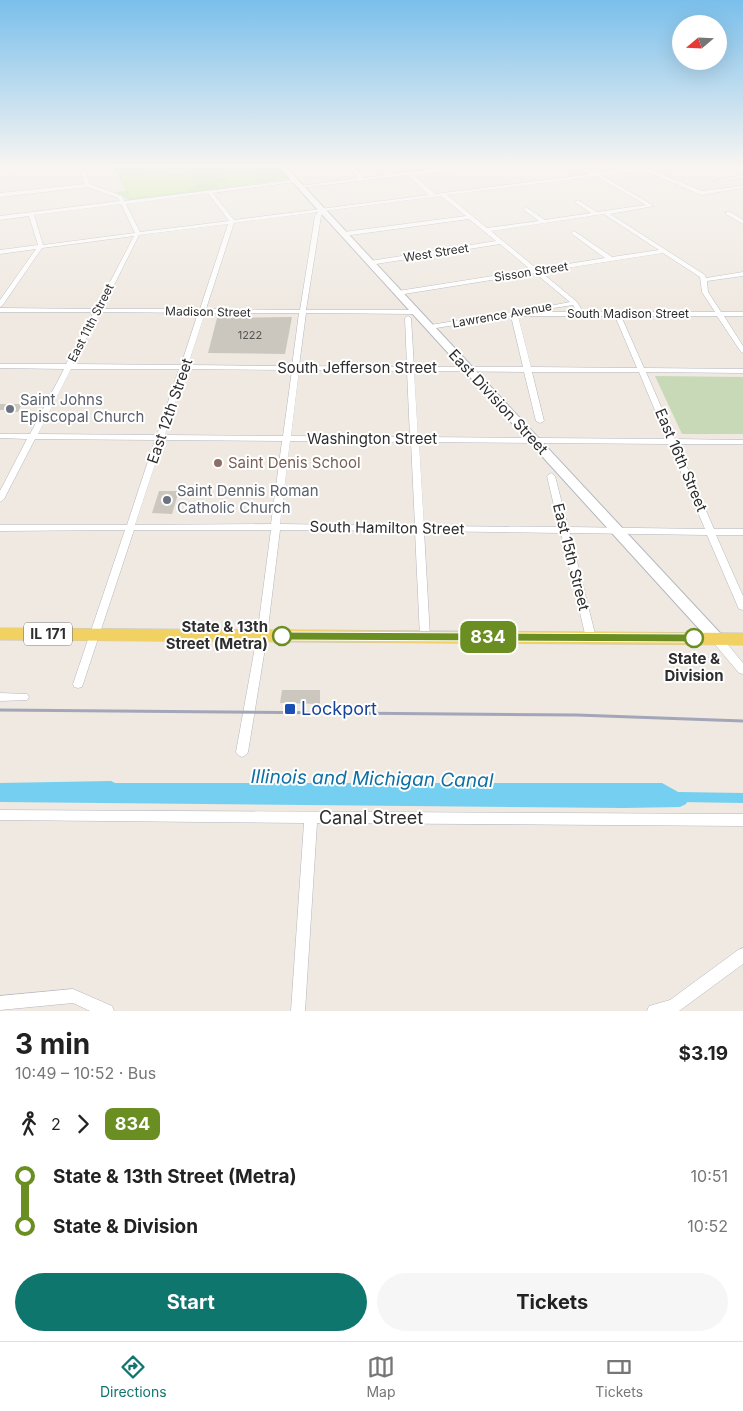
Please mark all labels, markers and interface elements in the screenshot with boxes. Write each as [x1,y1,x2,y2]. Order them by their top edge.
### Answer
north arrow [672,15,728,70]
map controls [672,15,727,70]
street label: West Street [402,240,470,265]
street label: Sisson Street [493,258,569,285]
street label: East 11th Street [64,281,117,364]
street label: Lawrence Avenue [451,298,553,331]
street label: Madison Street [165,303,251,320]
street label: South Madison Street [567,306,689,321]
house number: 1222 [238,328,262,342]
street label: East Division Street [445,345,552,458]
street label: East 12th Street [143,356,196,466]
street label: South Jefferson Street [277,358,437,377]
place label: Saint Johns Episcopal Church [20,390,144,426]
marker: Saint Johns Episcopal Church [4,403,16,415]
street label: East 16th Street [651,405,712,514]
street label: Washington Street [307,429,437,448]
place label: Saint Denis School [228,453,361,472]
marker: Saint Denis School [212,457,224,469]
place label: Saint Dennis Roman Catholic Church [177,481,319,517]
marker: Saint Dennis Roman Catholic Church [161,494,173,506]
street label: East 15th Street [549,501,594,613]
street label: South Hamilton Street [309,517,465,538]
place label: State & 13th Street (Metra) [166,617,268,653]
line badge: 834 [459,621,517,653]
road number: IL 171 [24,622,72,646]
marker: State & 13th Street (Metra) [272,626,292,646]
text: 834 [470,626,506,647]
marker: State & Division [684,628,704,648]
place label: State & Division [665,649,723,685]
place label: Lockport [301,698,377,719]
marker: Lockport [283,702,297,716]
water label: Illinois and Michigan Canal [250,765,494,792]
street label: Canal Street [319,807,423,828]
text: 3 min [15,1027,90,1061]
text: $3.19 [679,1042,728,1065]
text: 10:49 – 10:52 · Bus [15,1063,156,1083]
icon: walk [15,1110,43,1138]
icon: forward [69,1110,97,1138]
text: 834 [115,1113,150,1134]
text: 2 [51,1114,61,1134]
text: State & 13th Street (Metra) [53,1165,297,1188]
text: 10:51 [691,1166,728,1186]
text: State & Division [53,1215,198,1238]
text: 10:52 [687,1216,728,1236]
button: Start [15,1273,367,1331]
button: Tickets [377,1273,728,1331]
tab: Directions [100,1353,167,1400]
tab: Map [366,1353,396,1400]
tab: Tickets [595,1353,643,1400]

